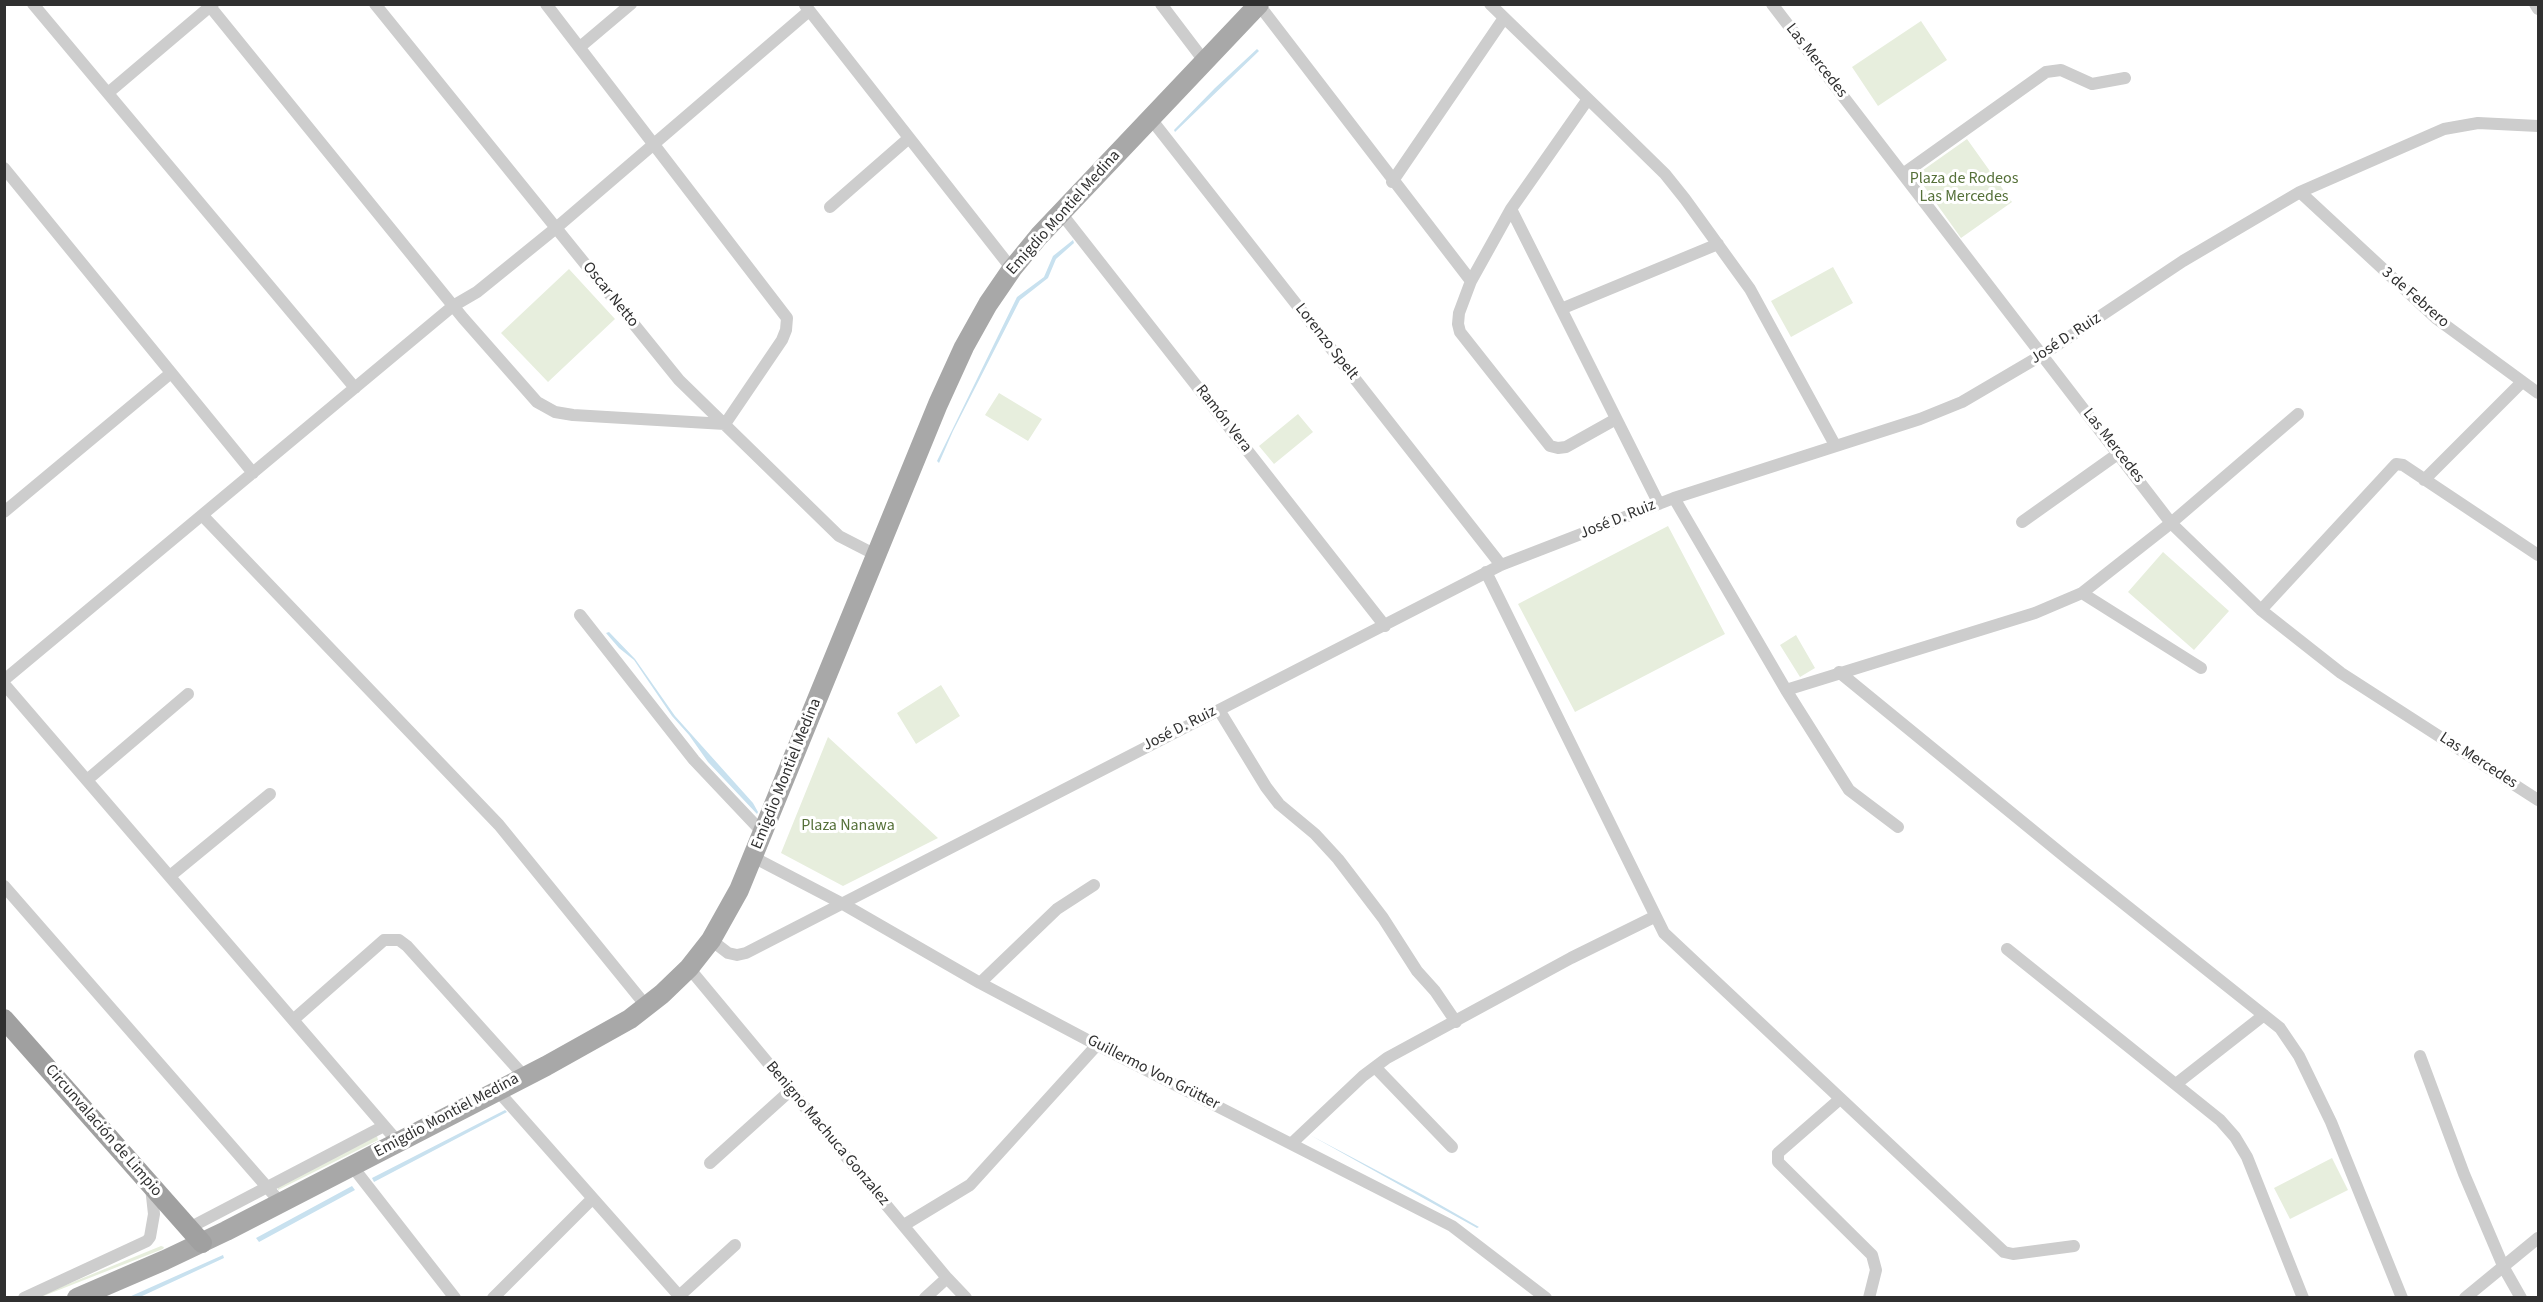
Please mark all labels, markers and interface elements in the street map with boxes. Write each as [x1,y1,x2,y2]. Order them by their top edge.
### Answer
street label: Las Mercedes [1781,20,1851,102]
street label: Emigdio Montiel Medina [1003,147,1125,279]
park label: Plaza de Rodeos Las Mercedes [1910,169,2018,207]
street label: Oscar Netto [578,259,642,331]
street label: 3 de Febrero [2377,264,2453,332]
street label: Lorenzo Spelt [1290,300,1362,384]
street label: José D. Ruiz [2027,309,2105,369]
street label: Ramón Vera [1191,382,1255,456]
street label: Las Mercedes [2078,405,2148,487]
street label: José D. Ruiz [1577,496,1659,544]
street label: Emigdio Montiel Medina [748,696,826,852]
street label: José D. Ruiz [1140,702,1220,756]
street label: Las Mercedes [2435,729,2521,793]
park label: Plaza Nanawa [801,816,895,836]
street label: Guillermo Von Grütter [1084,1031,1222,1115]
street label: Benigno Machuca Gonzalez [761,1058,893,1210]
street label: Circunvalación de Limpio [40,1061,166,1201]
street label: Emigdio Montiel Medina [371,1070,523,1162]

